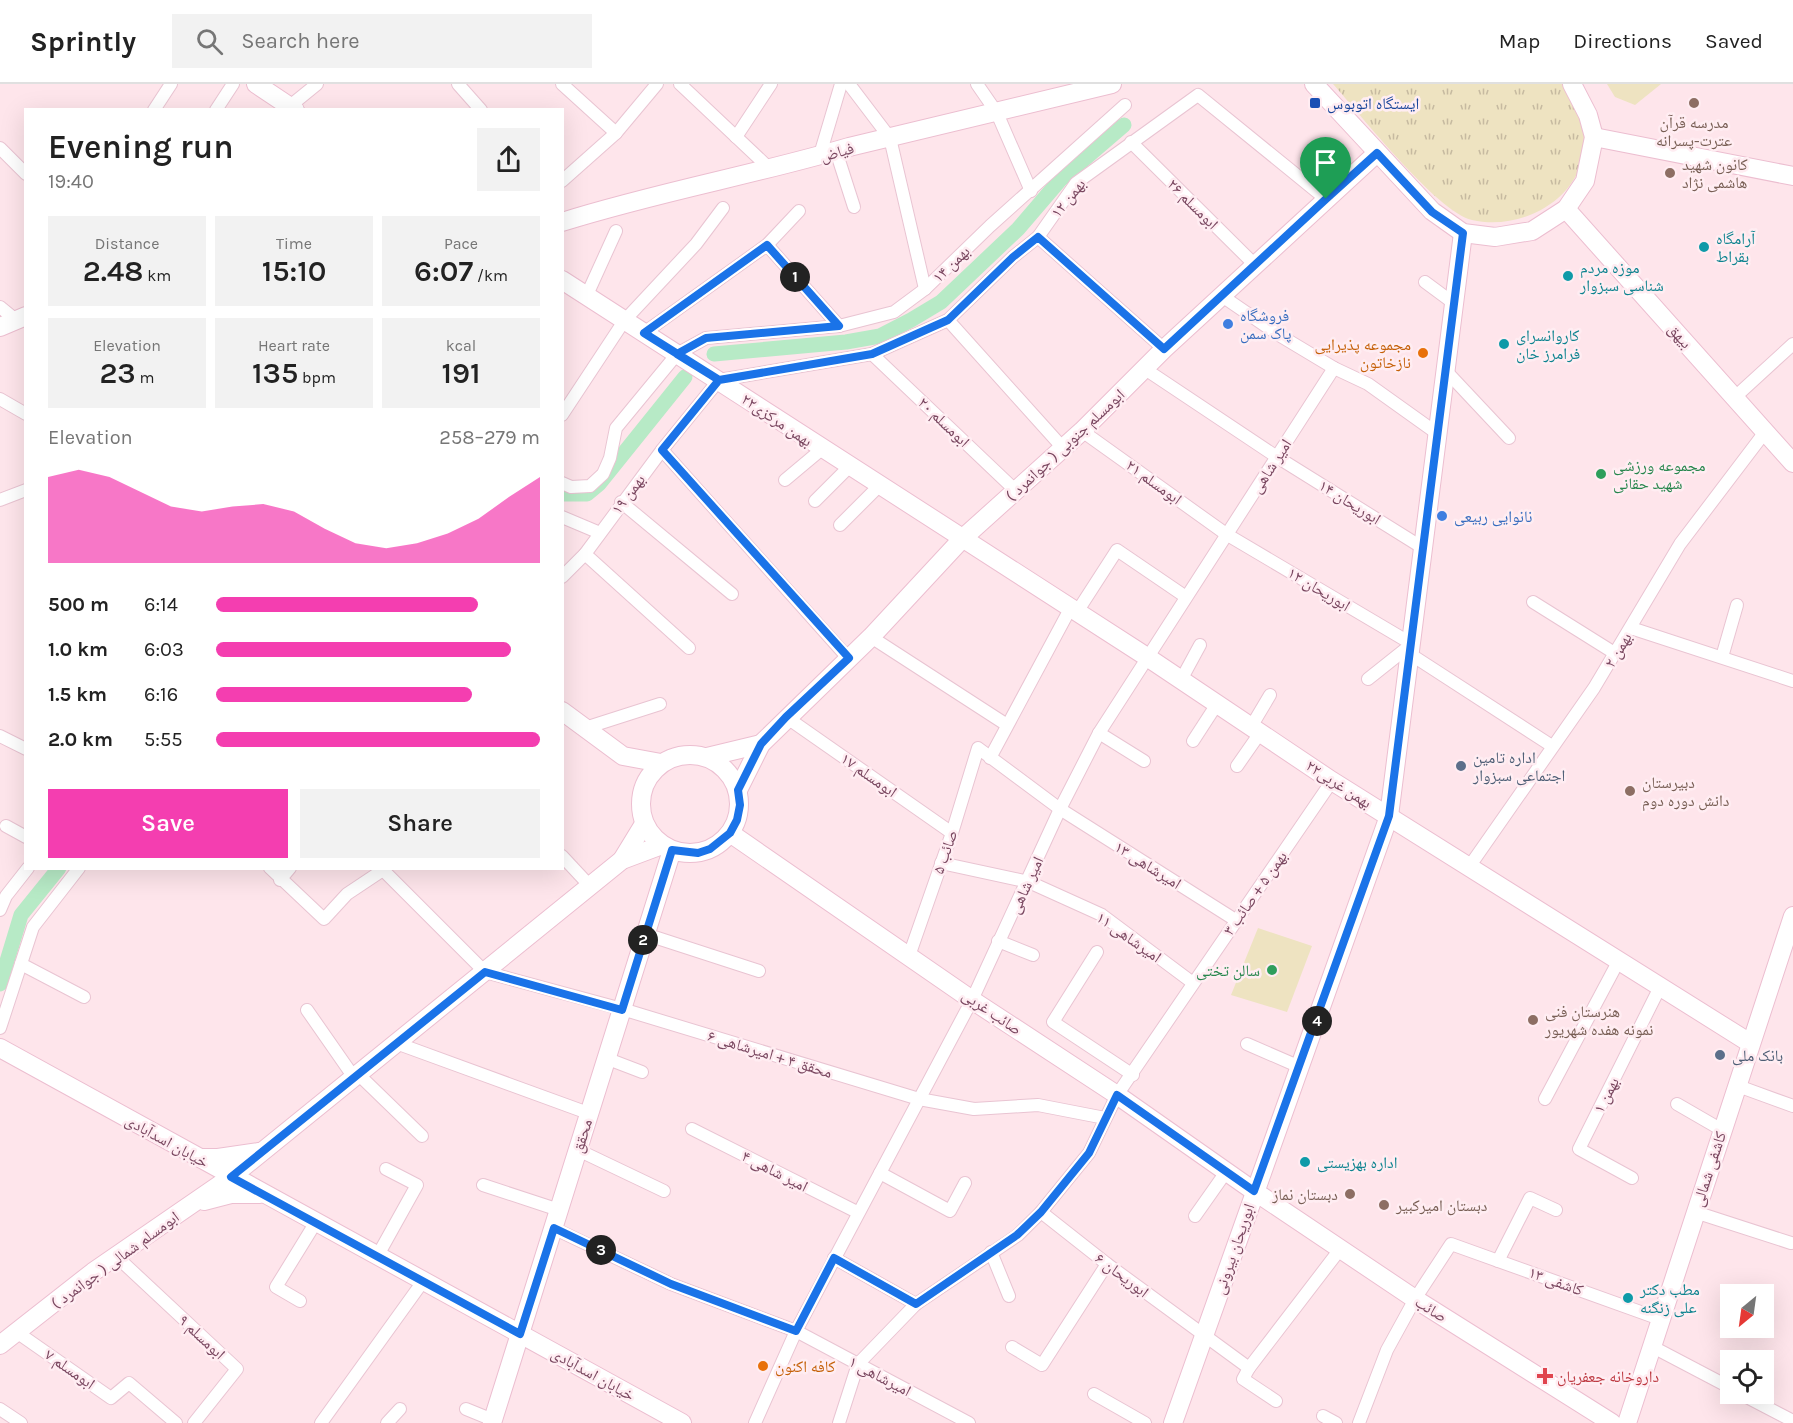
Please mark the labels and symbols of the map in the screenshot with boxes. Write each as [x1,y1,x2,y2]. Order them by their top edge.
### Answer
place label: ایستگاه اتوبوس [1327,94,1419,114]
marker: ایستگاه اتوبوس [1308,96,1322,110]
marker: مدرسه قرآن عترت-پسرانه [1687,96,1701,110]
place label: مدرسه قرآن عترت-پسرانه [1656,113,1732,150]
pin [1300,137,1351,199]
street label: فیاض [818,138,856,167]
place label: کانون شهید هاشمی نژاد [1682,155,1748,193]
marker: کانون شهید هاشمی نژاد [1663,166,1677,180]
street label: بهمن ۱۲ [1047,175,1090,222]
street label: ابومسلم ۲۶ [1163,175,1222,234]
place label: آرامگاه بقراط [1716,229,1756,266]
marker: آرامگاه بقراط [1697,240,1711,254]
street label: بهمن ۱۴ [928,242,974,287]
place label: موزه مردم شناسی سبزوار [1579,258,1664,296]
pin: 1 [780,262,810,292]
marker: موزه مردم شناسی سبزوار [1561,269,1575,283]
place label: فروشگاه پاک سمن [1240,306,1292,344]
marker: فروشگاه پاک سمن [1221,317,1235,331]
street label: بیهق [1663,320,1696,353]
place label: کاروانسرای فرامرز خان [1516,326,1580,364]
place label: مجموعه پذیرایی نازخاتون [1315,335,1411,373]
marker: کاروانسرای فرامرز خان [1497,337,1511,351]
marker: مجموعه پذیرایی نازخاتون [1416,346,1430,360]
street label: ابومسلم جنوبی ( جوانمرد ) [1002,385,1129,506]
street label: ۲۲بهمن مرکزی [737,389,816,451]
street label: ابومسلم ۲۰ [914,393,974,452]
street label: امیر شاهی [1246,435,1296,497]
street label: ابومسلم ۲۱ [1122,455,1186,509]
place label: مجموعه ورزشی شهید حقانی [1613,456,1706,494]
marker: مجموعه ورزشی شهید حقانی [1594,467,1608,481]
street label: بهمن ۱۹ [607,470,650,518]
street label: ابوریحان ۱۴ [1315,475,1385,529]
place label: نانوایی ربیعی [1454,507,1532,527]
marker: نانوایی ربیعی [1435,509,1449,523]
street label: ابوریحان ۱۲ [1284,563,1354,616]
street label: بهمن ۲ [1600,629,1637,671]
place label: اداره تامین اجتماعی سبزوار [1472,748,1565,786]
street label: ابومسلم ۱۷ [837,749,901,802]
street label: ۲۲بهمن غربی [1302,756,1375,813]
marker: اداره تامین اجتماعی سبزوار [1454,759,1468,773]
place label: دبیرستان دانش دوره دوم [1642,773,1729,811]
marker: دبیرستان دانش دوره دوم [1623,784,1637,798]
street label: صائب ۵ [929,828,961,876]
street label: امیرشاهی ۱۳ [1111,837,1185,894]
street label: بهمن ۵ + صائب ۳ [1219,847,1292,939]
street label: امیر شاهی [1005,853,1048,917]
street label: امیرشاهی ۱۱ [1092,908,1165,967]
pin: 2 [628,925,658,955]
place label: سالن تختی [1196,961,1260,981]
marker: سالن تختی [1265,963,1279,977]
street label: صائب غربی [958,985,1025,1040]
place label: هنرستان فنی نمونه هفده شهریور [1544,1002,1653,1039]
pin: 4 [1302,1006,1332,1036]
marker: هنرستان فنی نمونه هفده شهریور [1526,1013,1540,1027]
street label: محقق ۴ + امیرشاهی ۶ [705,1026,835,1083]
place label: بانک ملی [1732,1046,1783,1066]
marker: بانک ملی [1713,1048,1727,1062]
street label: بهمن ۱ [1589,1074,1624,1116]
street label: خیابان اسدآبادی [122,1110,212,1173]
street label: محقق [568,1117,597,1156]
street label: کاشفی شمالی [1688,1129,1731,1209]
street label: امیر شاهی ۴ [738,1146,811,1197]
place label: اداره بهزیستی [1317,1153,1398,1173]
marker: اداره بهزیستی [1298,1155,1312,1169]
place label: دبستان نماز [1271,1185,1338,1205]
marker: دبستان نماز [1343,1187,1357,1201]
place label: دبستان امیرکبیر [1395,1196,1487,1216]
marker: دبستان امیرکبیر [1377,1198,1391,1212]
street label: ابوریحان بیرونی [1210,1201,1259,1297]
street label: ابومسلم شمالی ( جوانمرد ) [47,1207,183,1314]
pin: 3 [586,1235,616,1265]
street label: ابوریحان ۶ [1091,1249,1153,1302]
street label: کاشفی ۱۳ [1526,1262,1586,1301]
place label: مطب دکتر علی زنگنه [1639,1280,1700,1318]
north arrow [1720,1284,1774,1338]
marker: مطب دکتر علی زنگنه [1621,1291,1635,1305]
street label: صائب [1412,1292,1450,1326]
street label: ابومسلم ۹ [174,1311,229,1364]
street label: خیابان اسدآبادی [548,1343,638,1406]
street label: ابومسلم ۷ [41,1345,99,1394]
street label: امیرشاهی ۱ [845,1352,914,1401]
place label: کافه اکنون [775,1357,836,1377]
marker: کافه اکنون [756,1359,770,1373]
place label: داروخانه جعفریان [1557,1367,1659,1387]
marker: داروخانه جعفریان [1538,1369,1552,1383]

